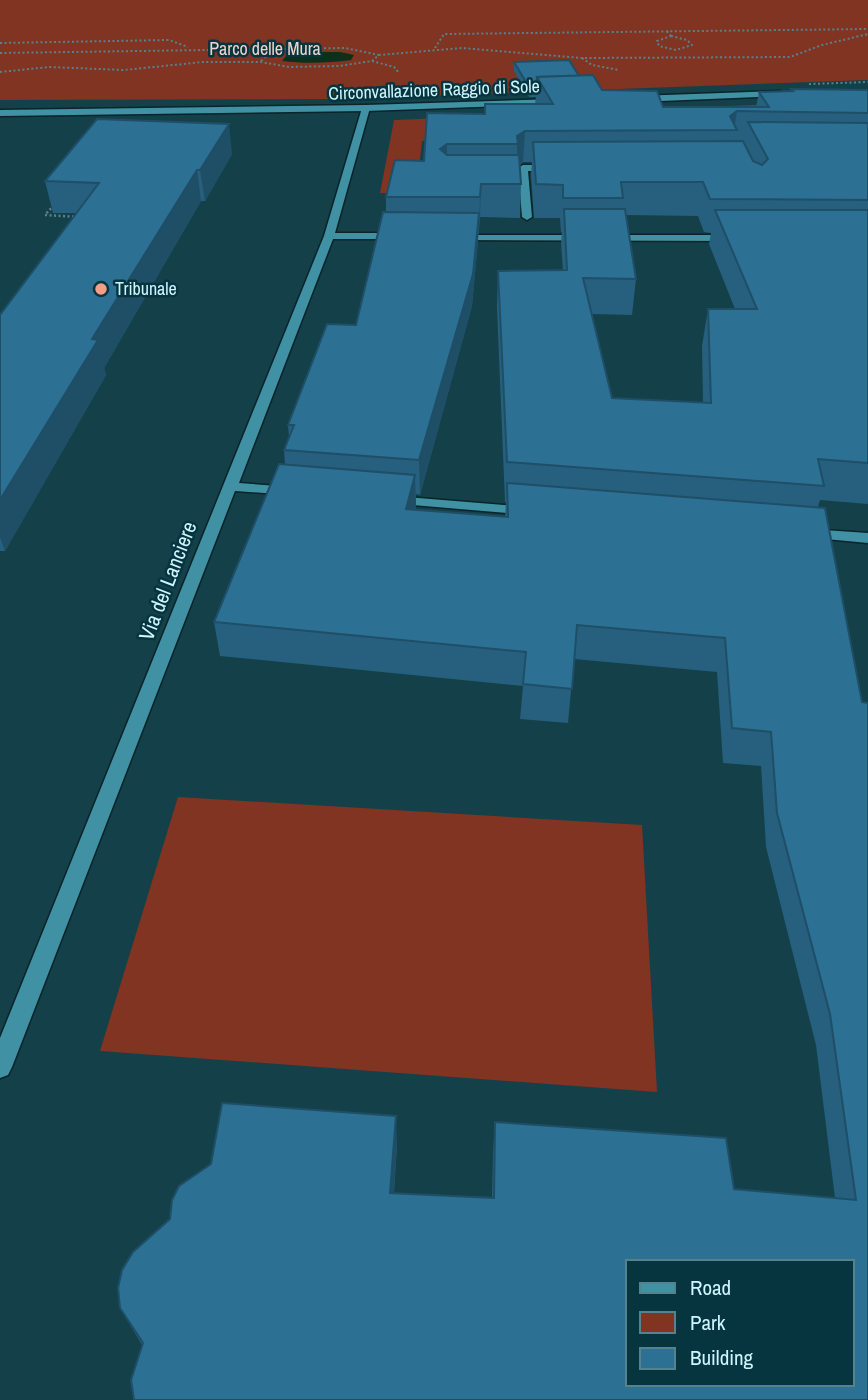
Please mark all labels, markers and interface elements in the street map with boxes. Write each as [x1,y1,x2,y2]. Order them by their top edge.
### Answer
park label: Parco delle Mura [209,36,321,61]
street label: Circonvallazione Raggio di Sole [328,73,540,106]
place label: Tribunale [115,276,177,301]
marker: Tribunale [93,281,109,297]
street label: Via del Lanciere [132,517,203,644]
legend [626,1260,854,1386]
text: Road [690,1273,731,1302]
text: Park [690,1308,726,1337]
text: Building [690,1343,754,1372]

